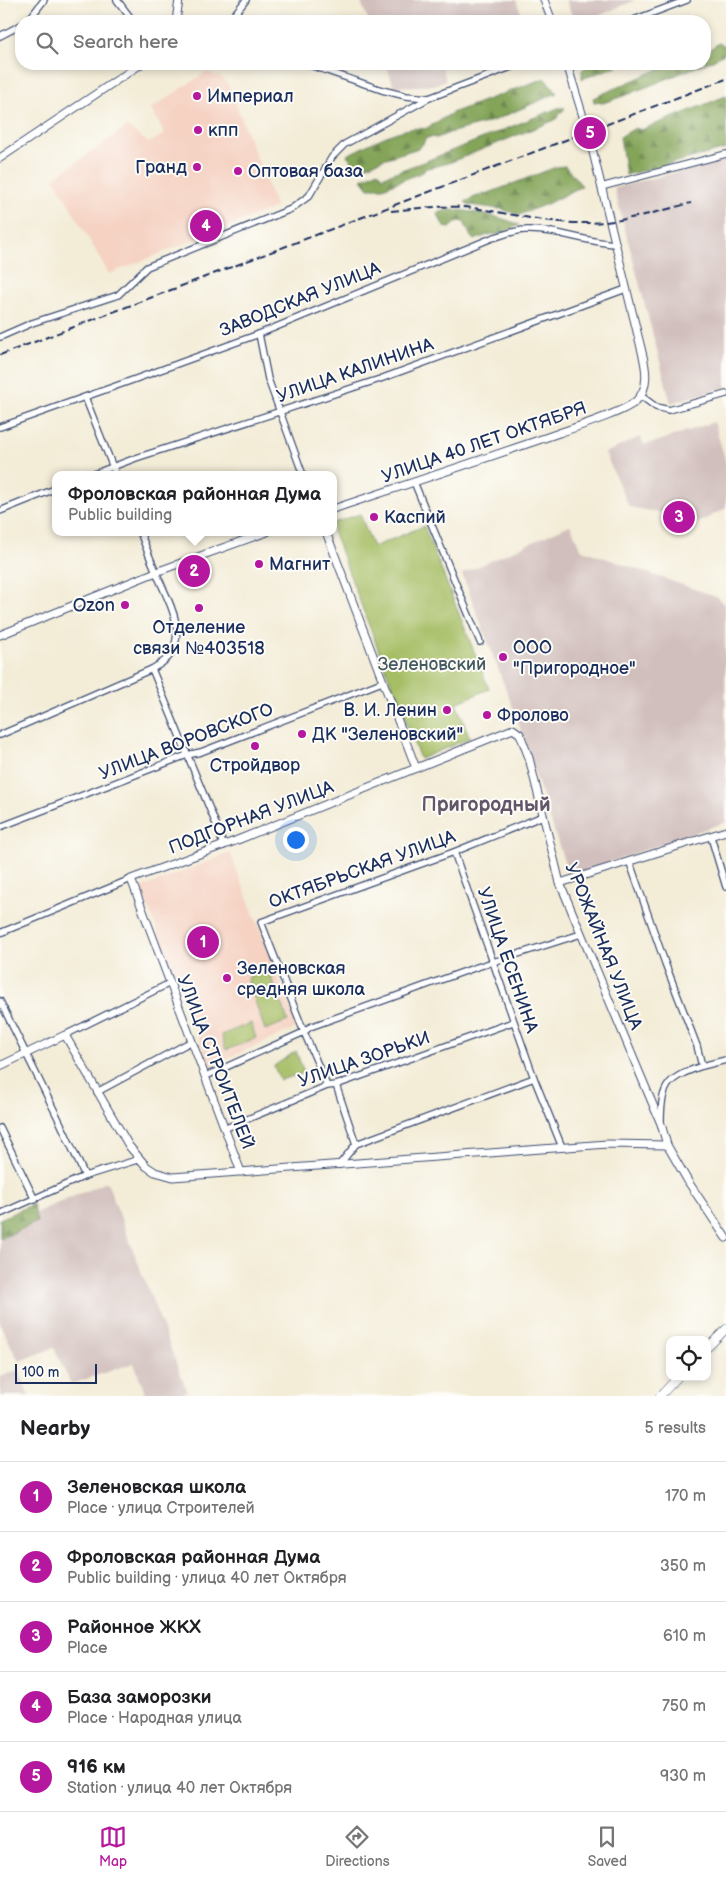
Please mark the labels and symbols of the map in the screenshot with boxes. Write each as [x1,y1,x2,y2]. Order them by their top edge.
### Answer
place label: Империал [207,86,294,107]
marker: Империал [191,90,203,102]
pin: 5 [574,114,606,152]
place label: кпп [208,120,238,141]
marker: кпп [192,124,204,136]
place label: Гранд [135,157,187,178]
marker: Гранд [191,161,203,173]
place label: Оптовая база [248,161,364,182]
marker: Оптовая база [232,165,244,177]
pin: 4 [190,207,222,245]
street label: ЗАВОДСКАЯ УЛИЦА [217,258,384,341]
street label: УЛИЦА КАЛИНИНА [274,334,436,407]
street label: УЛИЦА 40 ЛЕТ ОКТЯБРЯ [379,398,589,487]
pin: 3 [663,498,695,536]
place label: Каспий [384,507,446,528]
marker: Каспий [368,511,380,523]
pin: 2 [178,552,210,590]
place label: Магнит [269,554,331,575]
marker: Магнит [253,558,265,570]
place label: Ozon [73,595,115,616]
marker: Ozon [119,599,131,611]
marker: Отделение связи №403518 [193,602,205,614]
place label: Отделение связи №403518 [133,617,265,659]
place label: ООО "Пригородное" [513,637,636,679]
marker: ООО "Пригородное" [497,651,509,663]
park label: Зеленовский [378,654,486,675]
street label: УЛИЦА ВОРОВСКОГО [96,699,276,784]
place label: В. И. Ленин [344,700,437,721]
marker: В. И. Ленин [441,704,453,716]
place label: Фролово [497,705,569,726]
marker: Фролово [481,709,493,721]
place label: ДК "Зеленовский" [312,724,463,745]
marker: ДК "Зеленовский" [296,728,308,740]
marker: Стройдвор [249,740,261,752]
place label: Стройдвор [210,755,300,776]
street label: ПОДГОРНАЯ УЛИЦА [166,776,337,859]
district label: Пригородный [422,793,550,817]
street label: ОКТЯБРЬСКАЯ УЛИЦА [266,826,458,913]
your location [283,827,309,853]
street label: УРОЖАЙНАЯ УЛИЦА [560,860,647,1033]
street label: УЛИЦА ЕСЕНИНА [473,885,542,1036]
pin: 1 [187,923,219,961]
place label: Зеленовская средняя школа [237,958,366,1000]
street label: УЛИЦА СТРОИТЕЛЕЙ [173,972,258,1152]
marker: Зеленовская средняя школа [221,972,233,984]
street label: УЛИЦА ЗОРЬКИ [296,1027,433,1092]
scale bar [15,1361,98,1384]

